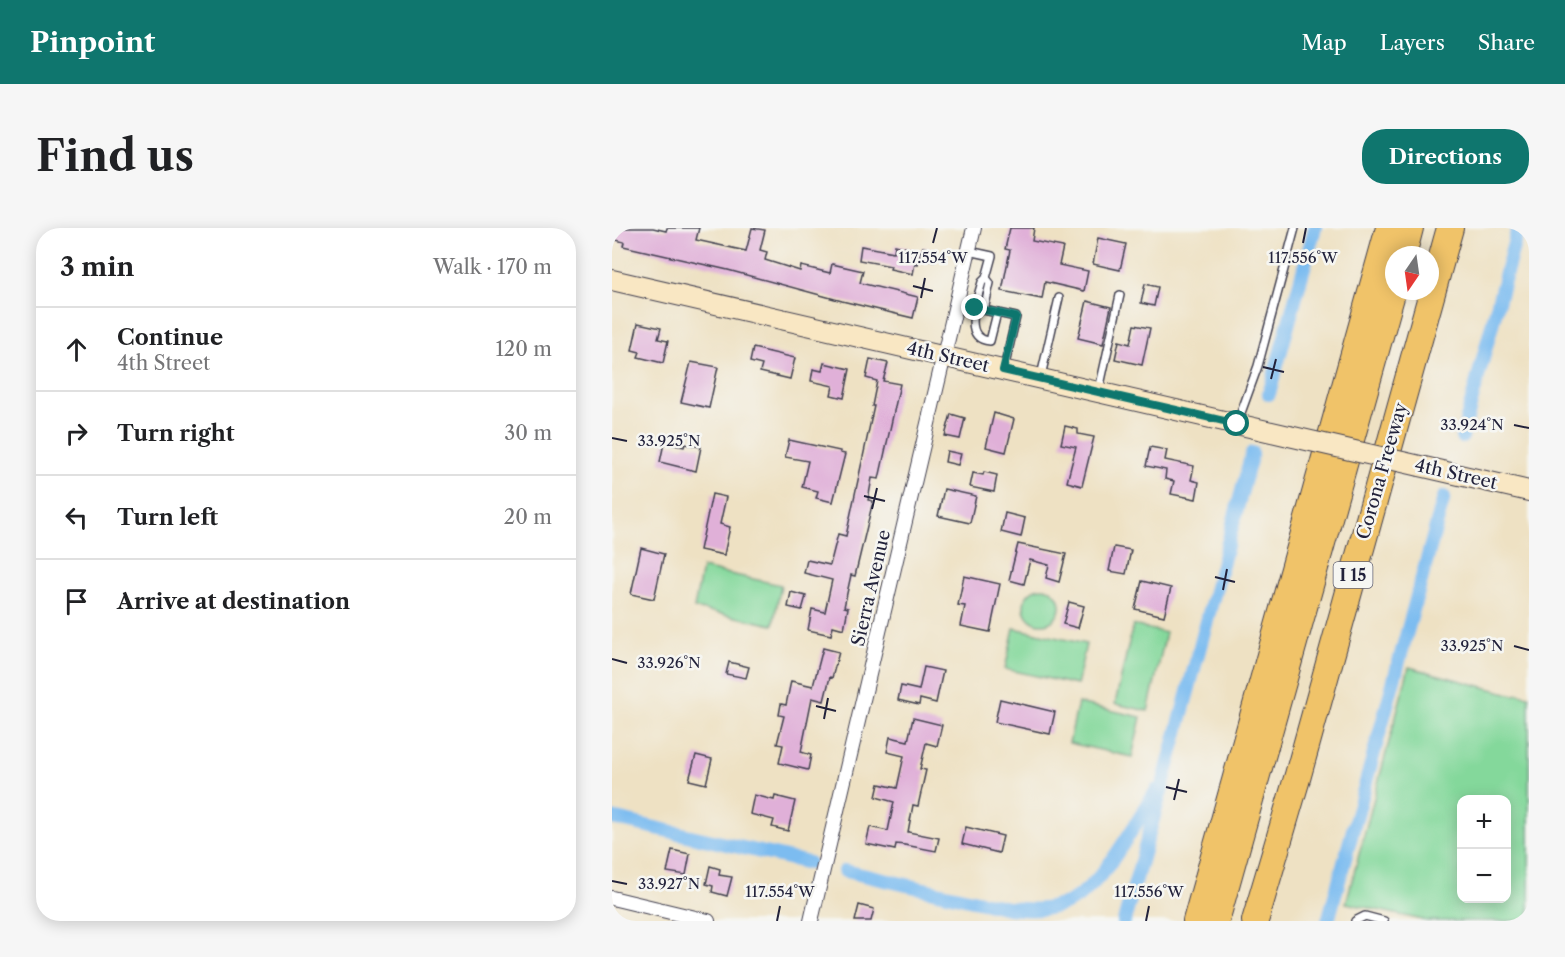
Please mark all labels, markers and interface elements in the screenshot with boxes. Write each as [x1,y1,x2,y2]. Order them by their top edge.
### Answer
text: Pinpoint [30,25,155,59]
text: Map [1302,30,1347,55]
text: Layers [1380,30,1445,55]
text: Share [1478,30,1535,55]
button: Directions [1362,129,1529,184]
text: Find us [36,130,194,182]
north arrow [1385,246,1439,300]
text: 117.554°W [898,248,968,267]
text: 117.556°W [1268,248,1338,267]
text: 3 min [60,251,134,283]
text: Walk · 170 m [433,255,552,279]
route end [961,294,987,320]
text: Continue [117,324,223,351]
icon: ahead [60,333,93,366]
text: 120 m [495,337,552,361]
street label: 4th Street [905,337,992,377]
text: 4th Street [117,351,210,375]
street label: Corona Freeway [1352,399,1412,542]
route start [1223,410,1249,436]
text: 33.924°N [1440,415,1504,434]
icon: right [60,417,93,450]
text: Turn right [117,420,235,447]
text: 30 m [504,421,552,445]
text: 33.925°N [638,431,700,450]
street label: 4th Street [1413,454,1500,494]
icon: left [60,501,93,534]
text: Turn left [117,504,218,531]
text: 20 m [504,505,552,529]
street label: Sierra Avenue [847,528,895,648]
road number: I 15 [1334,562,1372,588]
icon: arrive [60,585,93,618]
text: Arrive at destination [117,588,350,615]
text: 33.925°N [1441,636,1503,655]
text: 33.926°N [637,653,701,672]
map controls [1457,795,1511,903]
button: + [1457,795,1511,849]
button: − [1457,849,1511,903]
text: 33.927°N [638,874,700,893]
text: 117.554°W [745,882,815,901]
text: 117.556°W [1114,882,1184,901]

